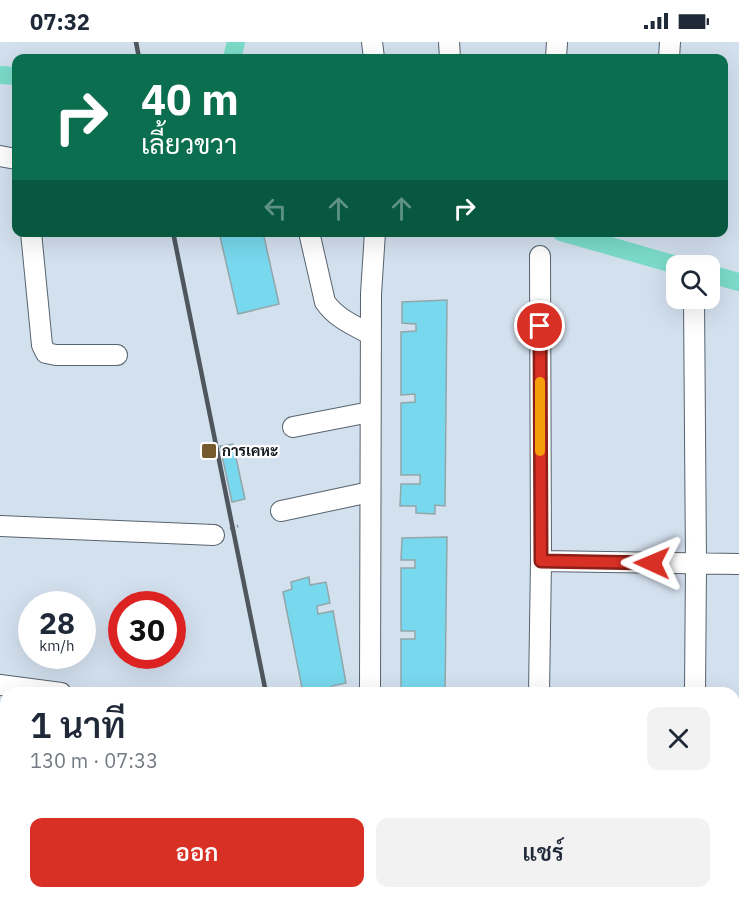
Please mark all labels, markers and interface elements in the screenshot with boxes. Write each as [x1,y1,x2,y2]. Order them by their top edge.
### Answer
text: 07:32 [30,7,90,36]
text: 40 m [141,72,239,127]
icon: right [42,78,120,156]
text: เลี้ยวขวา [141,126,237,161]
icon: left [259,192,292,225]
icon: ahead [322,192,355,225]
icon: ahead [385,192,418,225]
icon: right [448,192,481,225]
map controls [666,255,720,309]
button: search [666,255,720,309]
pin [514,300,565,351]
icon: arrive [523,309,556,342]
place label: การเคหะ [222,441,278,460]
marker: การเคหะ [200,442,218,460]
position arrow [620,531,684,595]
speed limit sign: 30 [108,591,186,669]
text: 28 [39,603,75,642]
text: km/h [39,636,75,655]
text: 1 นาที [30,701,126,748]
button: close [647,707,710,770]
text: 130 m · 07:33 [30,747,158,774]
button: ออก [30,818,364,887]
button: แชร์ [376,818,710,887]

